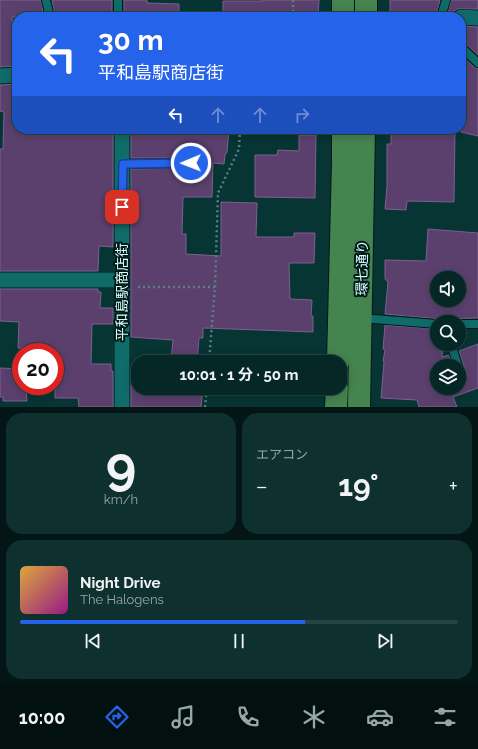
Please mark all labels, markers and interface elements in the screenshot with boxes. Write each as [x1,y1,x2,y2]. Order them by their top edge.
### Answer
text: 30 m [98,24,164,57]
icon: left [32,28,84,80]
text: 平和島駅商店街 [98,62,224,83]
icon: left [165,104,187,126]
icon: ahead [207,104,229,126]
icon: ahead [249,104,271,126]
icon: right [291,104,313,126]
position arrow [170,142,212,184]
pin [105,190,139,224]
icon: arrive [111,196,133,218]
street label: 環七通り [354,240,370,296]
street label: 平和島駅商店街 [114,243,130,341]
map controls [430,271,466,395]
button: sound [430,271,466,307]
button: search [430,315,466,351]
speed limit sign: 20 [12,343,64,395]
button: layers [430,359,466,395]
text: 10:01 · 1 分 · 50 m [179,366,299,384]
text: 9 [106,435,136,496]
text: エアコン [256,447,308,462]
text: 19° [338,468,378,503]
text: − [256,473,268,499]
text: + [449,473,458,499]
text: km/h [104,492,138,507]
text: Night Drive [80,574,160,592]
text: The Halogens [80,592,164,607]
icon: previous [82,630,104,652]
icon: pause [228,630,250,652]
icon: next [374,630,396,652]
icon: directions [103,703,131,731]
icon: music [169,703,197,731]
icon: phone [234,703,262,731]
icon: climate [300,703,328,731]
icon: car [366,703,394,731]
icon: filters [431,703,459,731]
text: 10:00 [19,707,65,728]

